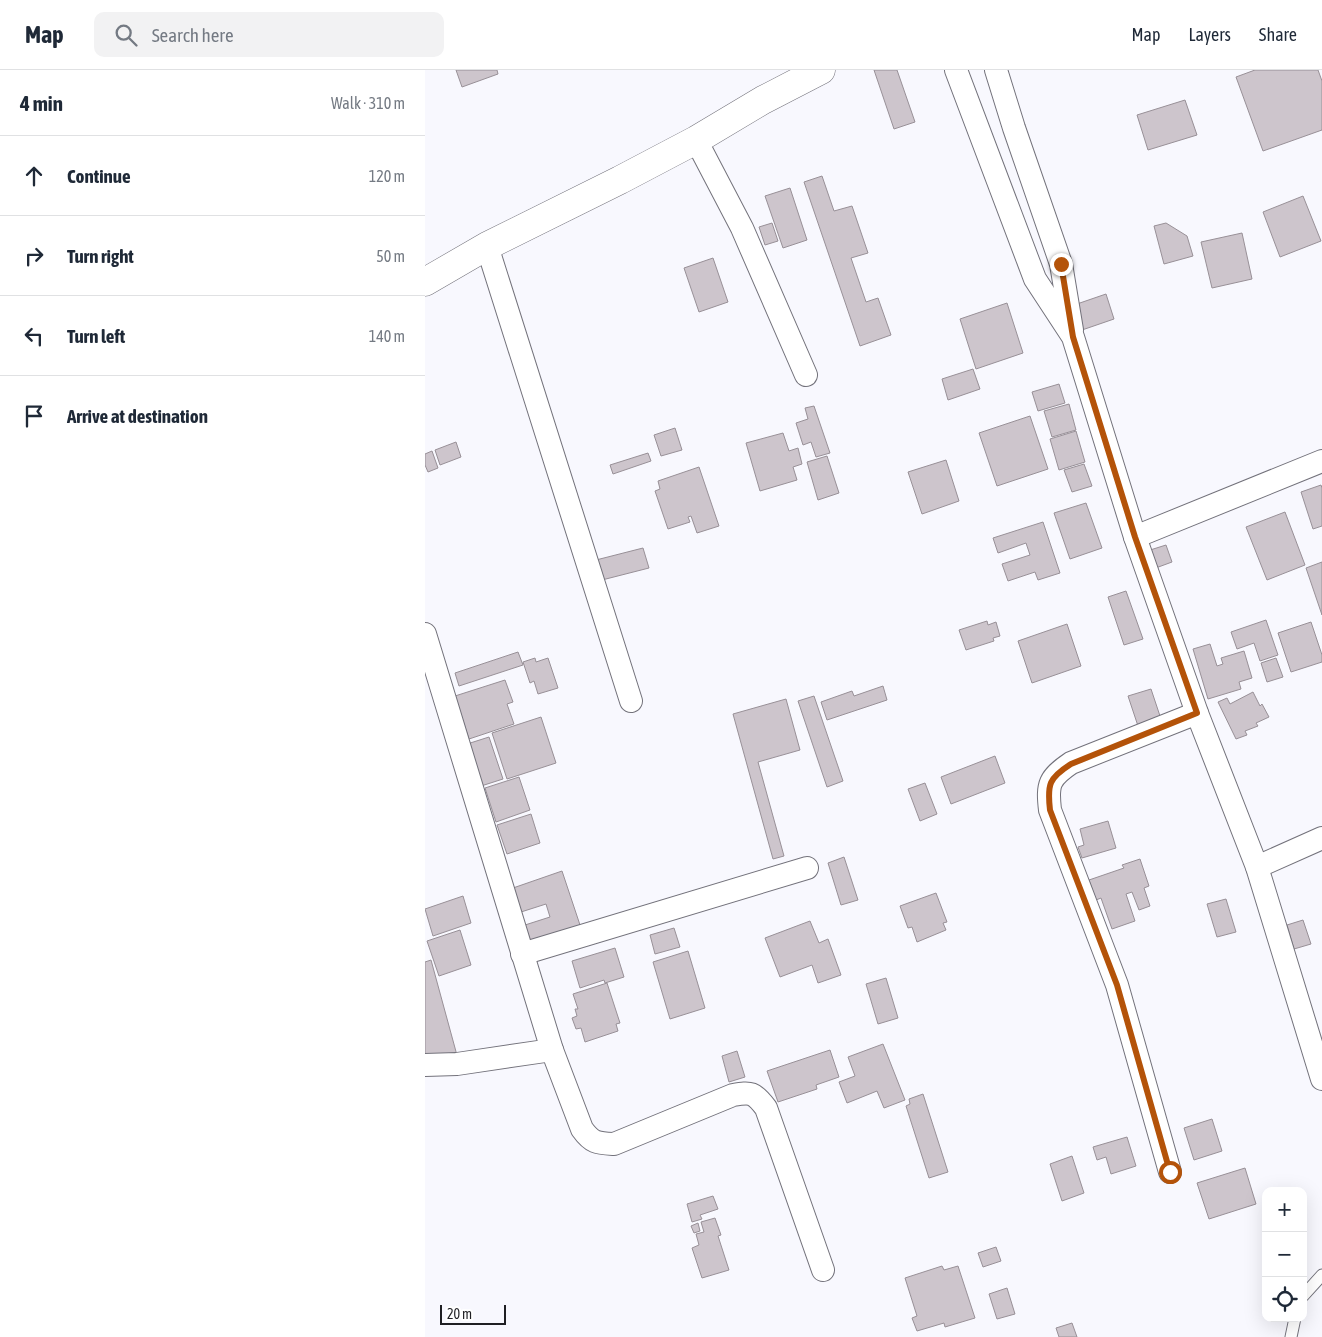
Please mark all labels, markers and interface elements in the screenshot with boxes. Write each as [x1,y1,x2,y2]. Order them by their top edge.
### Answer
search box [94,12,444,57]
text: Map [25,21,64,48]
icon: search [112,21,140,49]
text: Search here [152,24,234,46]
text: Map [1131,24,1160,45]
text: Layers [1188,24,1231,45]
text: Share [1259,24,1297,45]
text: 4 min [20,91,63,115]
text: Walk · 310 m [331,94,405,112]
icon: ahead [20,162,48,190]
text: Continue [67,165,131,187]
text: 120 m [369,167,405,185]
icon: right [20,242,48,270]
text: Turn right [67,245,134,267]
text: 50 m [376,247,405,265]
route end [1050,253,1073,276]
icon: left [20,322,48,350]
text: Turn left [67,325,125,347]
text: 140 m [369,327,405,345]
icon: arrive [20,402,48,430]
text: Arrive at destination [67,405,208,427]
route start [1159,1161,1182,1184]
map controls [1262,1187,1307,1322]
button: + [1262,1187,1307,1232]
button: − [1262,1232,1307,1277]
button: locate [1262,1277,1307,1322]
scale bar [440,1302,506,1325]
text: 20 m [447,1306,472,1322]

